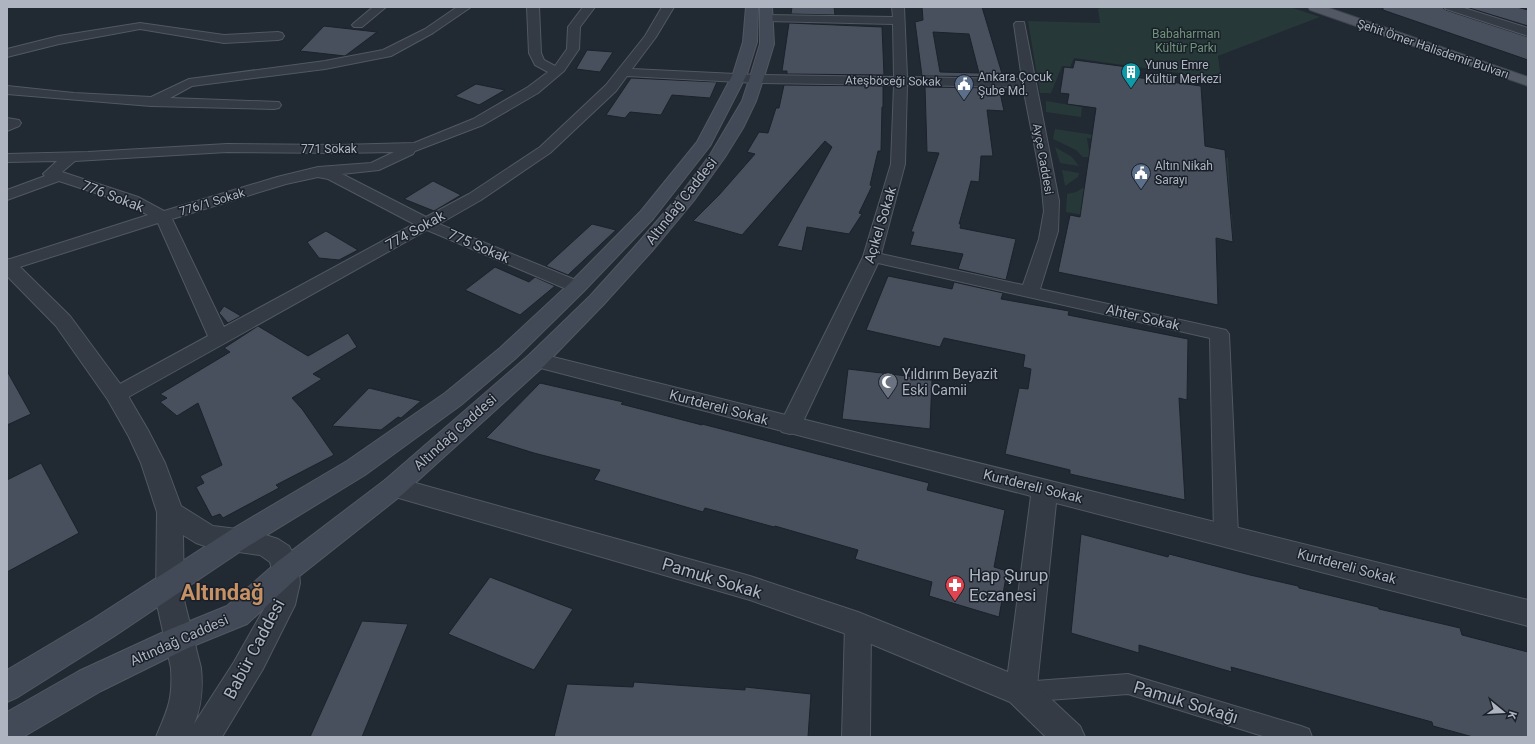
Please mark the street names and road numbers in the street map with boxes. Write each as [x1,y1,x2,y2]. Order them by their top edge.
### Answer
street label: Şehit Ömer Halisdemir Bulvarı [1355,16,1511,82]
street label: Ateşböceği Sokak [845,73,942,89]
street label: Ayçe Caddesi [1030,122,1056,196]
street label: 771 Sokak [301,142,358,156]
street label: Altındağ Caddesi [642,154,720,248]
street label: 776 Sokak [80,177,147,215]
street label: Açıkel Sokak [861,184,900,265]
street label: 776/1 Sokak [178,185,247,219]
street label: 774 Sokak [383,207,448,253]
street label: 775 Sokak [446,226,513,266]
street label: Ahter Sokak [1105,301,1182,333]
street label: Kurtdereli Sokak [668,386,771,428]
street label: Altındağ Caddesi [410,391,500,473]
street label: Kurtdereli Sokak [982,466,1085,506]
street label: Kurtdereli Sokak [1296,545,1399,587]
street label: Pamuk Sokak [660,553,765,603]
street label: Babür Caddesi [219,596,289,702]
street label: Altındağ Caddesi [127,611,231,669]
street label: Pamuk Sokağı [1131,677,1241,727]

